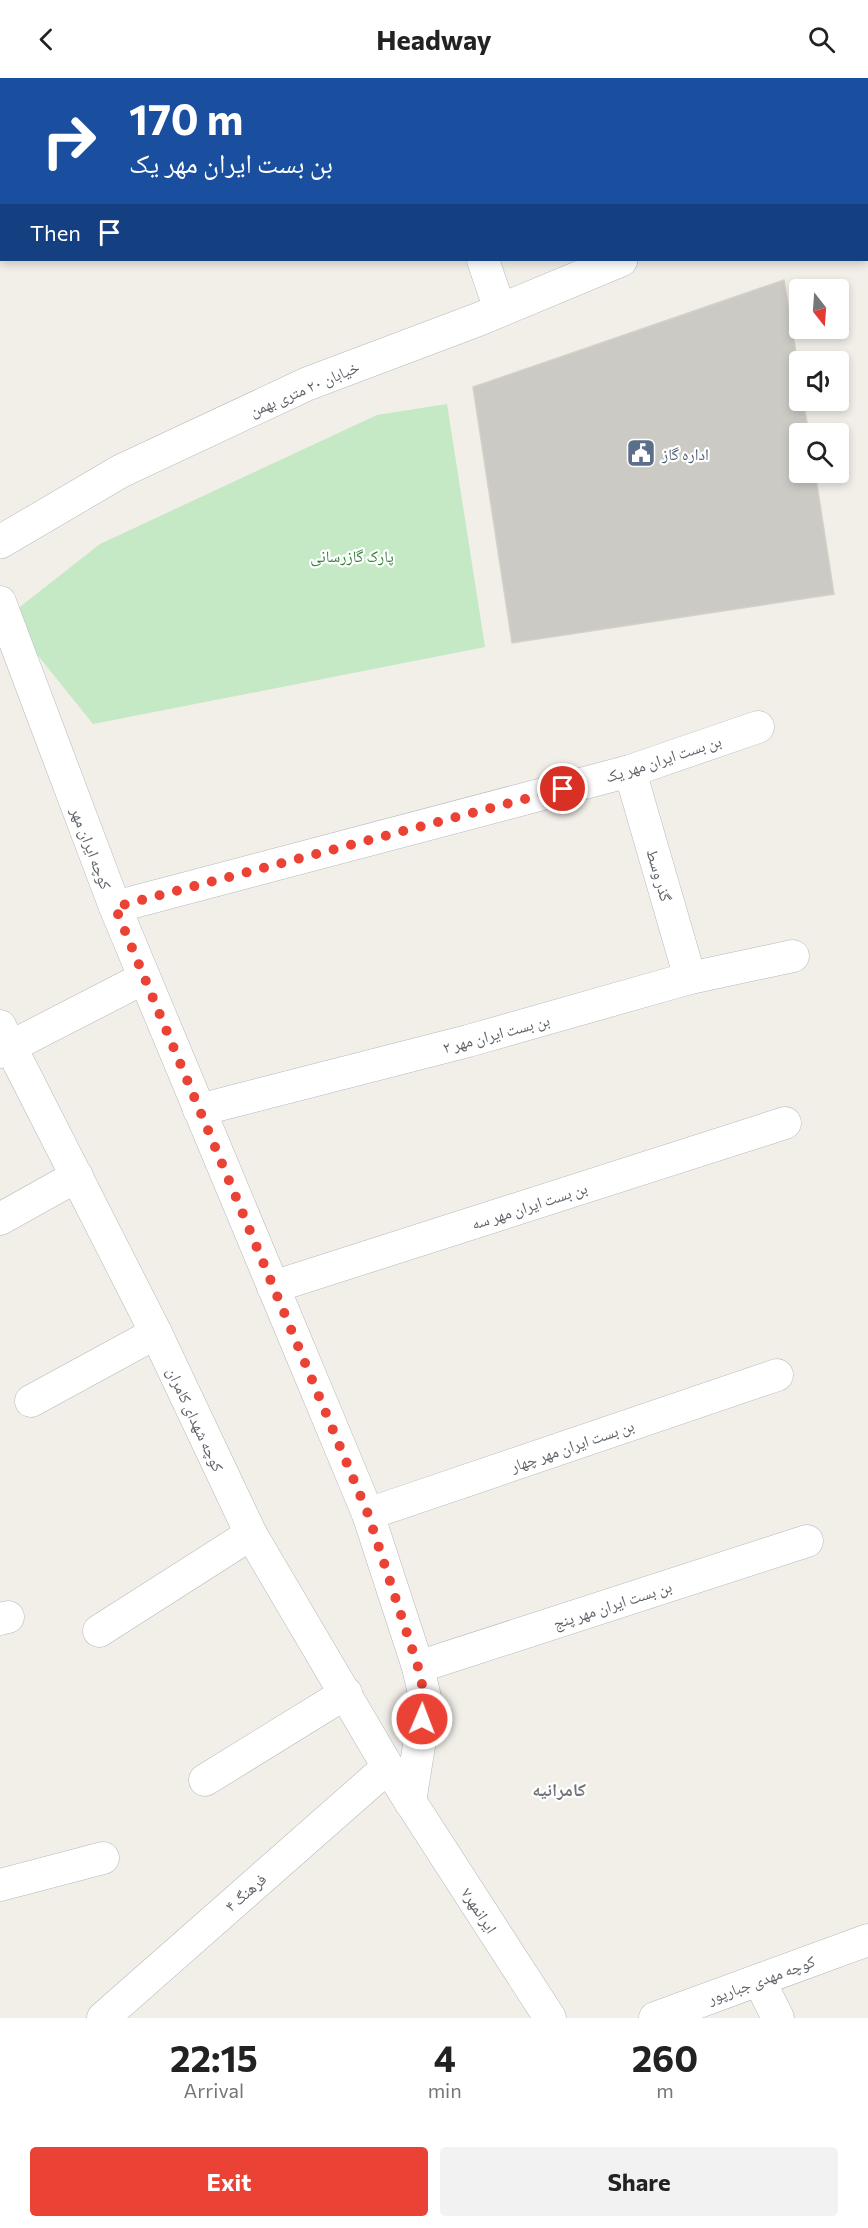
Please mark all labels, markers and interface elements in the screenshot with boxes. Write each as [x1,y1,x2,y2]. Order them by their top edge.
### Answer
icon: back [30,23,63,56]
text: Headway [376,23,492,56]
icon: search [805,23,838,56]
text: 170 m [129,92,243,144]
icon: right [30,102,108,180]
text: بن بست ایران مهر یک [129,146,333,179]
icon: arrive [93,216,126,249]
text: Then [30,219,81,246]
north arrow [789,279,849,339]
map controls [789,279,849,483]
button: sound [789,351,849,411]
street label: خیابان ۲۰ متری بهمن [246,356,362,421]
button: search [789,423,849,483]
public building icon: اداره گاز [625,437,657,469]
place label: اداره گاز [661,444,709,464]
park label: پارک گازرسانی [310,546,394,567]
street label: بن بست ایران مهر یک [603,730,724,788]
pin [537,763,588,814]
icon: arrive [546,772,579,805]
street label: کوچه ایران مهر [65,803,116,893]
street label: گذر وسط [642,846,677,904]
street label: ۲ بن بست ایران مهر [440,1010,552,1058]
street label: بن بست ایران مهر سه [469,1177,590,1235]
street label: کوچه شهدای کامران [162,1364,229,1475]
street label: بن بست ایران مهر چهار [507,1415,637,1477]
street label: بن بست ایران مهر پنج [550,1576,674,1634]
position arrow [390,1687,454,1751]
district label: کامرانیه [532,1778,586,1800]
street label: فرهنگ ۴ [220,1869,270,1916]
street label: ایرانمهر۷ [457,1884,502,1937]
street label: کوچه مهدی جبارپور [704,1951,818,2009]
text: 22:15 [170,2035,258,2079]
text: 4 [434,2035,456,2079]
text: 260 [632,2035,698,2079]
text: Arrival [184,2078,244,2102]
text: min [428,2078,462,2102]
text: m [656,2078,674,2102]
button: Exit [30,2147,428,2216]
button: Share [440,2147,838,2216]

